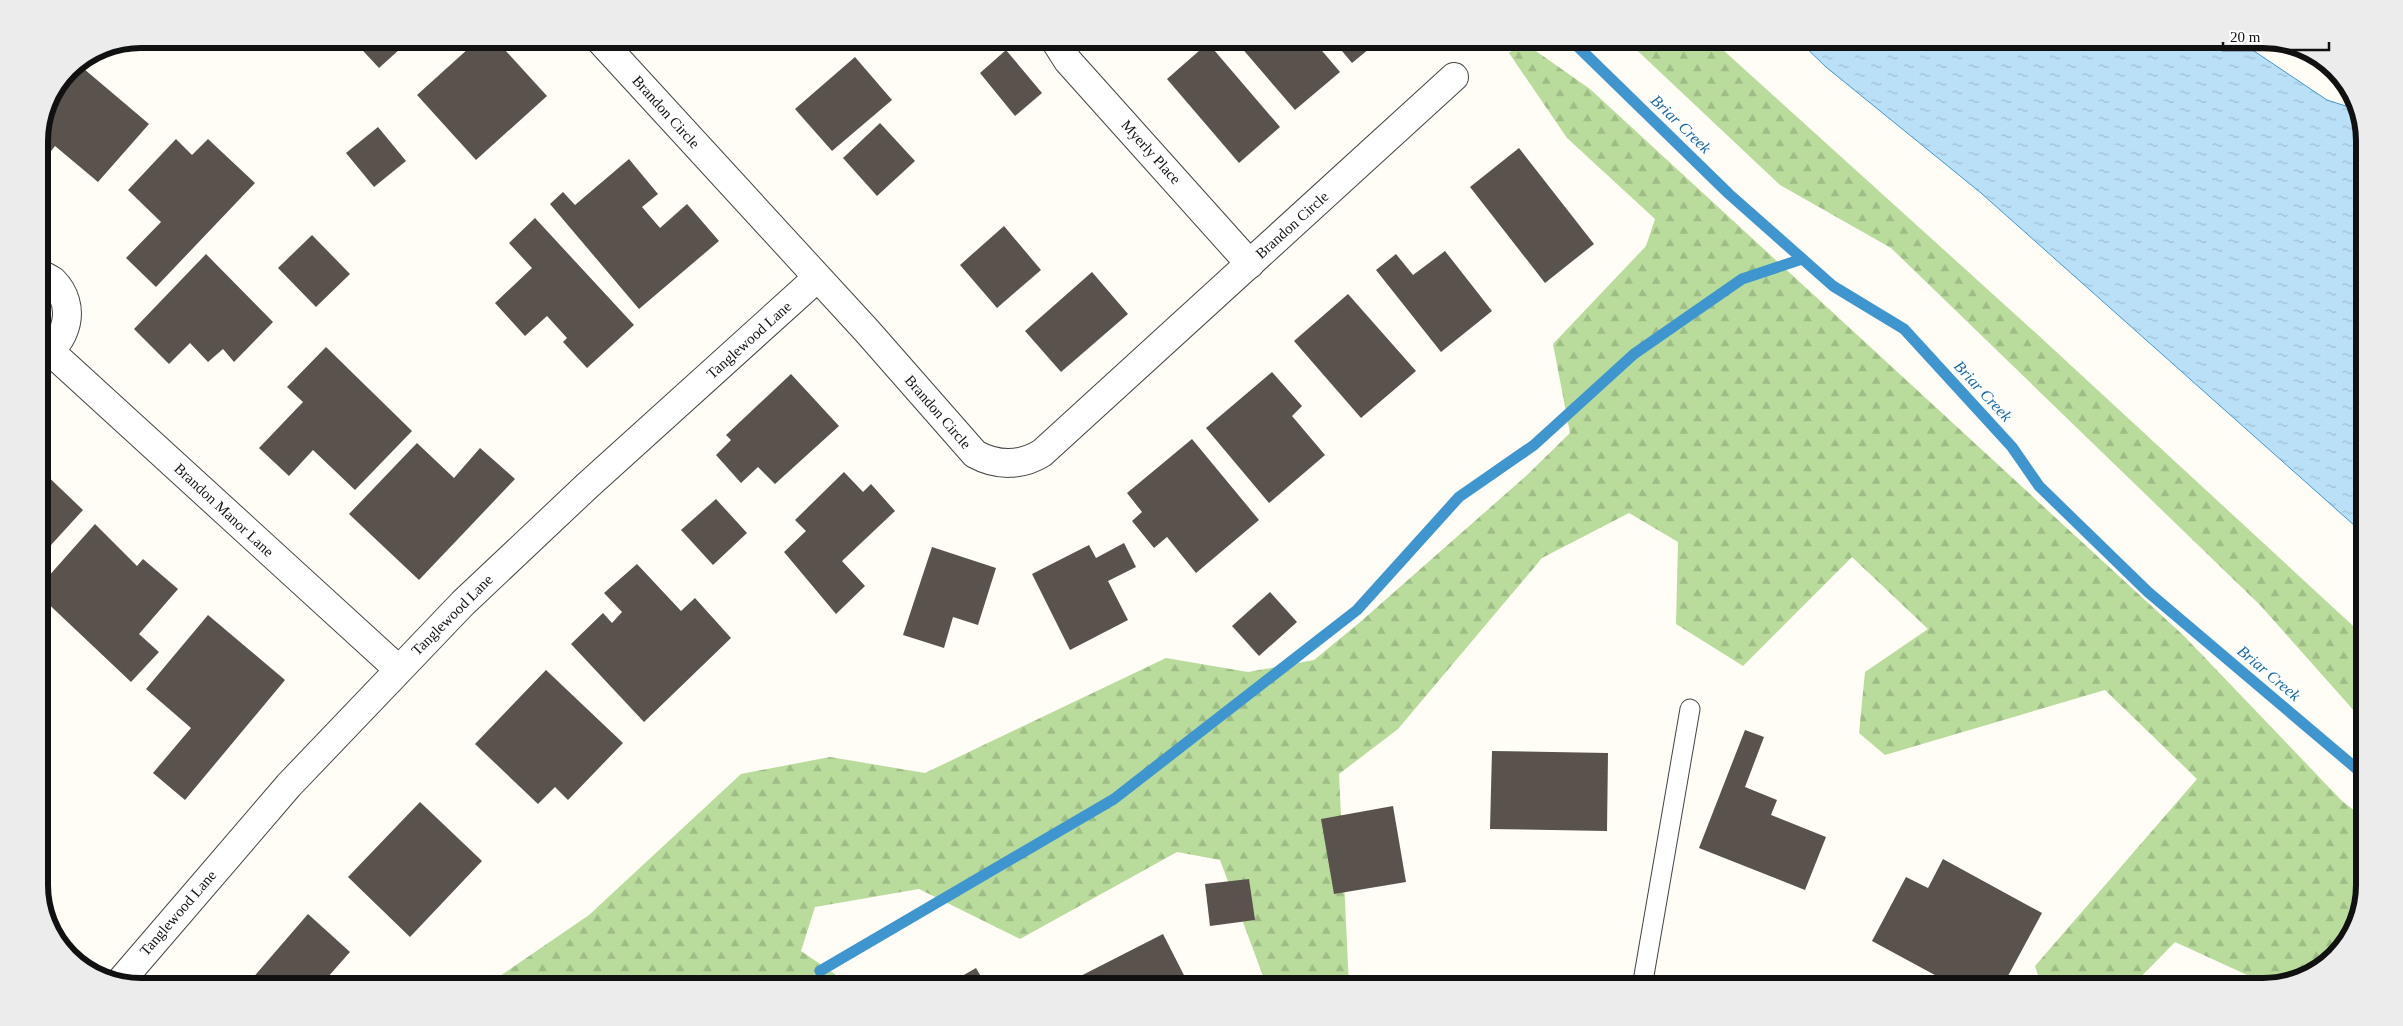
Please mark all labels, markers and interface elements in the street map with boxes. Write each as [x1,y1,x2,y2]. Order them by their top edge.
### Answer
scale bar [2223,20,2329,52]
text: 20 m [2230,29,2261,45]
street label: Brandon Circle [629,72,703,152]
water label: Briar Creek [1648,91,1715,157]
street label: Myerly Place [1118,117,1184,187]
street label: Brandon Circle [1252,188,1332,262]
street label: Tanglewood Lane [704,298,795,382]
water label: Briar Creek [1951,357,2016,425]
street label: Brandon Circle [902,372,974,452]
street label: Brandon Manor Lane [171,460,277,560]
street label: Tanglewood Lane [408,571,496,659]
water label: Briar Creek [2234,642,2304,705]
street label: Tanglewood Lane [137,867,220,959]

